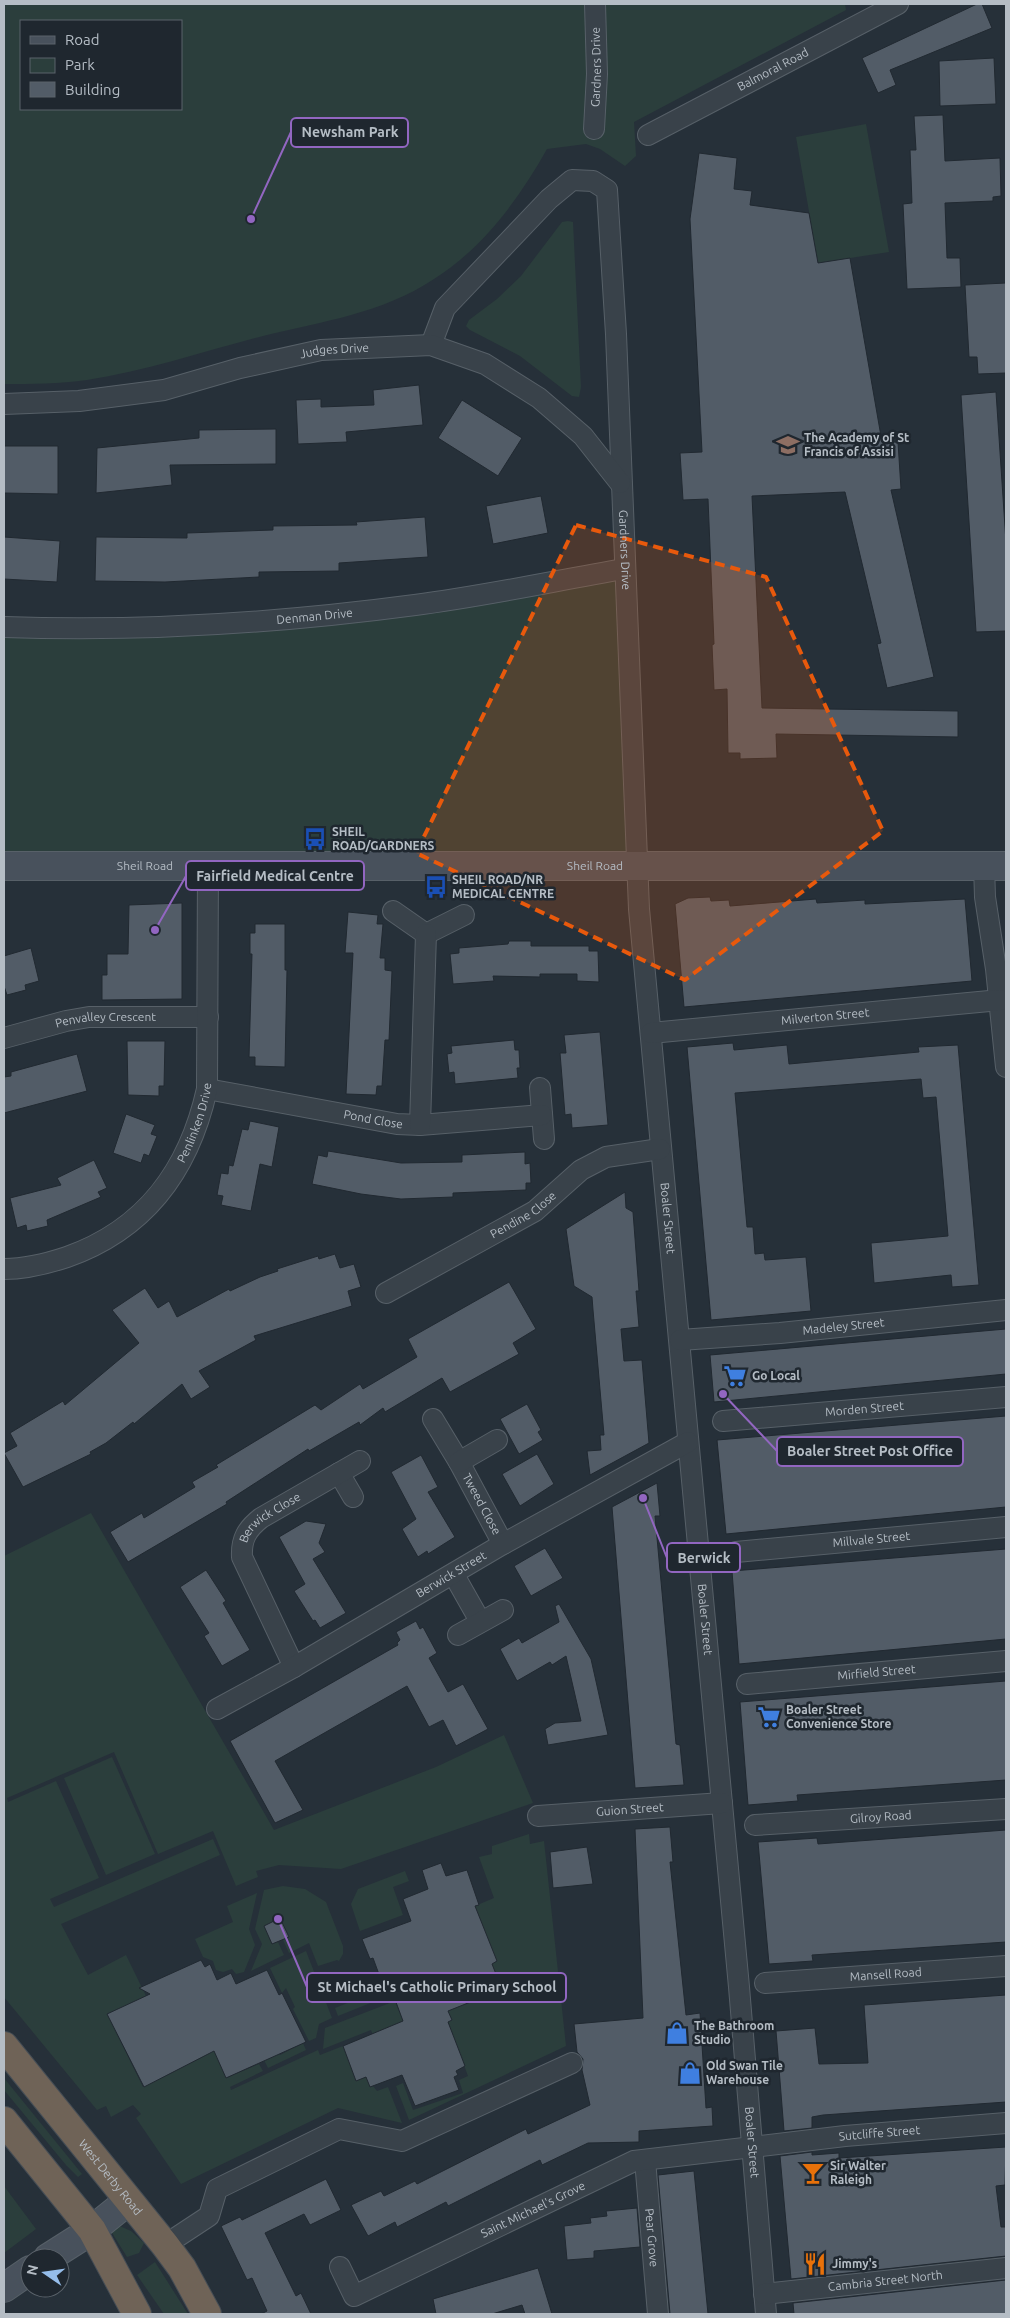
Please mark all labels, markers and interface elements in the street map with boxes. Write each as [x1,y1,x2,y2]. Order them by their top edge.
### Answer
legend [20,20,182,110]
street label: Gardners Drive [588,27,603,107]
text: Road [65,31,100,48]
street label: Balmoral Road [735,45,811,93]
text: Park [65,56,95,73]
text: Building [65,81,120,98]
callout: Newsham Park [291,118,408,147]
text: Newsham Park [301,124,399,140]
street label: Judges Drive [298,341,369,361]
place label: The Academy of St Francis of Assisi [804,431,909,458]
school or university icon: The Academy of St Francis of Assisi [775,432,801,458]
street label: Gardners Drive [617,510,633,590]
street label: Denman Drive [276,606,353,626]
place label: SHEIL ROAD/GARDNERS [332,825,435,852]
bus stop icon: SHEIL ROAD/GARDNERS [302,826,328,852]
street label: Sheil Road [117,859,173,872]
street label: Sheil Road [567,859,623,872]
callout: Fairfield Medical Centre [186,861,364,890]
text: Fairfield Medical Centre [196,868,354,884]
place label: SHEIL ROAD/NR MEDICAL CENTRE [452,873,554,900]
bus stop icon: SHEIL ROAD/NR MEDICAL CENTRE [423,874,449,900]
street label: Milverton Street [781,1005,870,1027]
street label: Penvalley Crescent [54,1010,156,1030]
street label: Penlinken Drive [174,1083,213,1165]
street label: Pond Close [343,1107,403,1130]
street label: Boaler Street [658,1182,678,1255]
street label: Pendine Close [488,1189,558,1240]
street label: Madeley Street [802,1315,885,1337]
supermarket icon: Go Local [722,1363,748,1389]
place label: Go Local [752,1369,800,1382]
street label: Morden Street [825,1399,905,1418]
callout: Boaler Street Post Office [777,1437,963,1466]
text: Boaler Street Post Office [787,1443,953,1459]
street label: Tweed Close [460,1471,504,1537]
street label: Berwick Close [236,1490,302,1544]
street label: Millvale Street [832,1529,911,1549]
callout: Berwick [667,1543,740,1572]
street label: Berwick Street [413,1548,489,1600]
text: Berwick [677,1550,731,1566]
street label: Boaler Street [696,1583,715,1656]
street label: Mirfield Street [837,1662,916,1682]
place label: Boaler Street Convenience Store [786,1703,891,1730]
supermarket icon: Boaler Street Convenience Store [756,1704,782,1730]
street label: Guion Street [595,1800,664,1818]
street label: Gilroy Road [849,1808,912,1825]
street label: Mansell Road [849,1965,922,1983]
callout: St Michael's Catholic Primary School [307,1973,566,2002]
text: St Michael's Catholic Primary School [318,1979,556,1995]
place label: The Bathroom Studio [694,2019,774,2046]
shop icon: The Bathroom Studio [664,2020,690,2046]
place label: Old Swan Tile Warehouse [706,2059,783,2086]
shop icon: Old Swan Tile Warehouse [677,2060,703,2086]
street label: Boaler Street [743,2106,762,2179]
street label: Sutcliffe Street [838,2123,921,2143]
street label: West Derby Road [76,2137,145,2217]
place label: Sir Walter Raleigh [830,2159,886,2186]
bar icon: Sir Walter Raleigh [800,2160,826,2186]
street label: Saint Michael's Grove [479,2179,587,2240]
street label: Pear Grove [643,2208,661,2268]
north arrow [20,2248,70,2298]
restaurant icon: Jimmy's [802,2251,828,2277]
place label: Jimmy's [832,2257,878,2270]
text: N [23,2263,41,2277]
street label: Cambria Street North [827,2268,943,2293]

